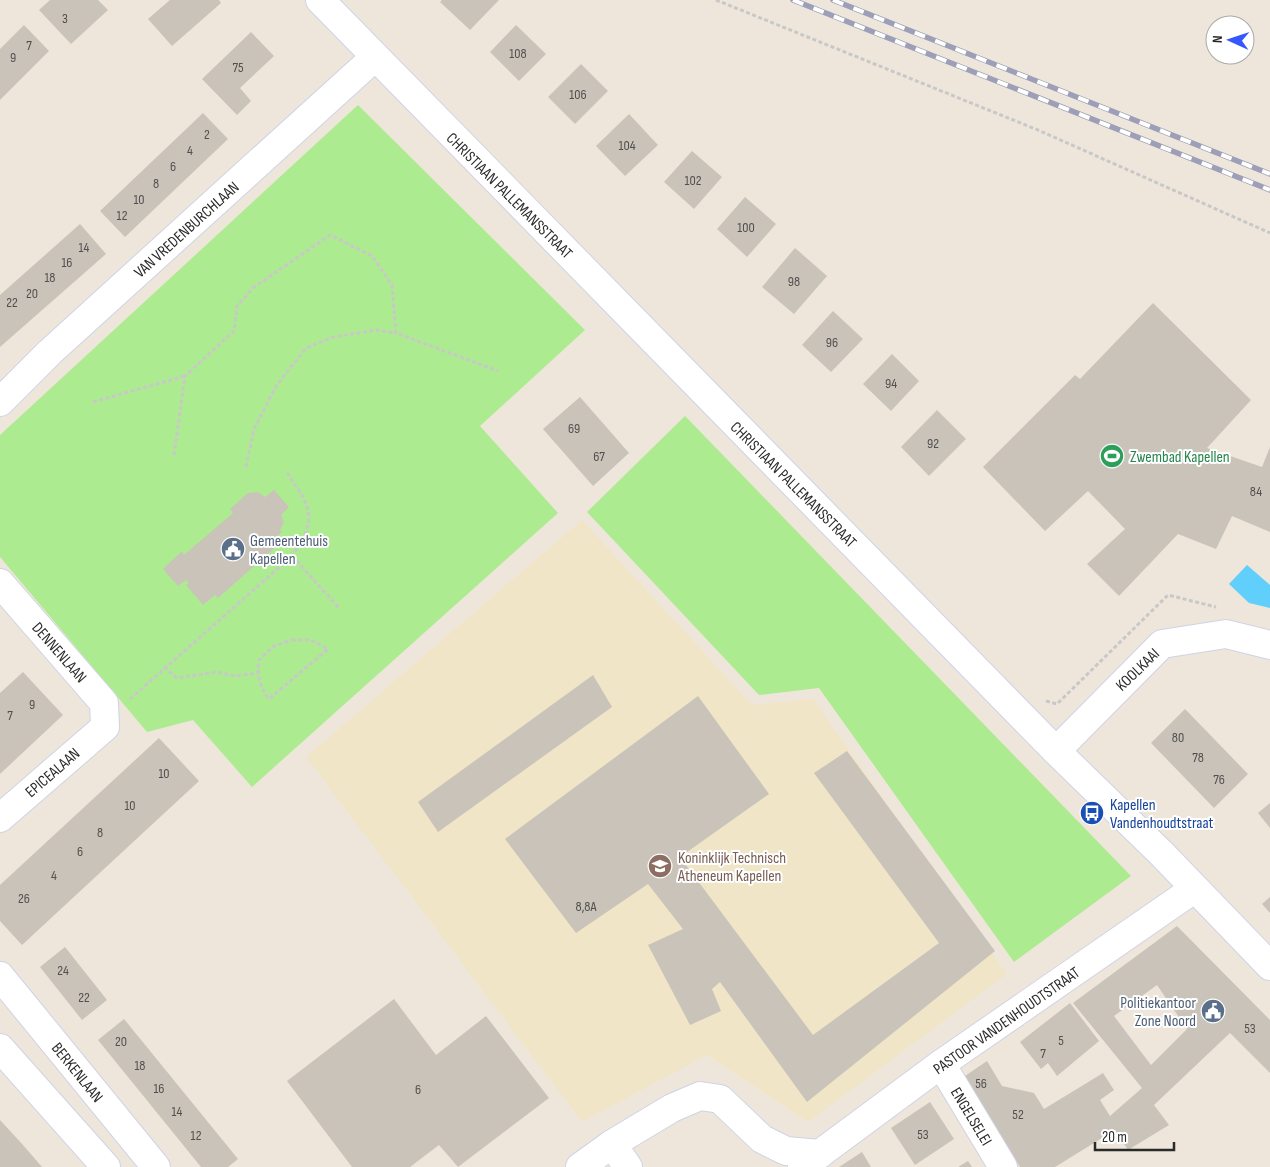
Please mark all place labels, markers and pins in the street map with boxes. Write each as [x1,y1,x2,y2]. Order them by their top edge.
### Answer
sports icon: Zwembad Kapellen [1099,443,1125,469]
place label: Zwembad Kapellen [1130,448,1230,467]
place label: Gemeentehuis Kapellen [250,532,328,569]
public building icon: Gemeentehuis Kapellen [220,536,246,562]
place label: Kapellen Vandenhoudtstraat [1110,796,1214,833]
bus stop icon: Kapellen Vandenhoudtstraat [1079,800,1105,826]
place label: Koninklijk Technisch Atheneum Kapellen [677,849,786,886]
school or university icon: Koninklijk Technisch Atheneum Kapellen [647,853,673,879]
place label: Politiekantoor Zone Noord [1120,994,1196,1031]
public building icon: Politiekantoor Zone Noord [1200,998,1226,1024]

